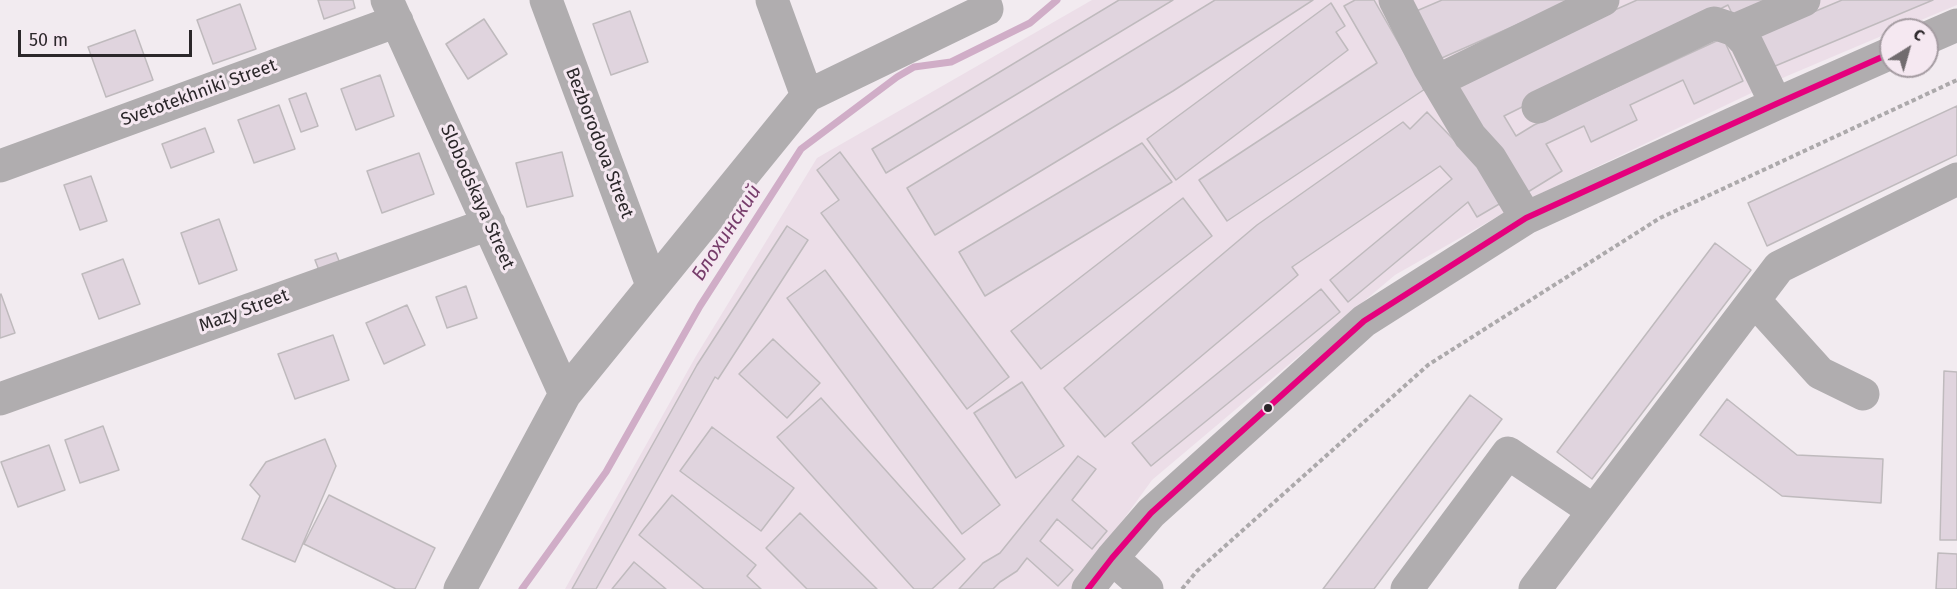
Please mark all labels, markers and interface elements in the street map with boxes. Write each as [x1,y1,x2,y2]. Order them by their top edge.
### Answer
scale bar [21,18,195,56]
north arrow [1879,18,1939,78]
text: С [1910,24,1928,45]
text: 50 m [29,29,68,51]
street label: Svetotekhniki Street [118,55,280,131]
street label: Bezborodova Street [560,65,638,221]
street label: Slobodskaya Street [435,121,519,273]
water label: Блохинский [687,180,767,286]
street label: Mazy Street [196,285,292,337]
unlabelled marker [1262,402,1274,414]

